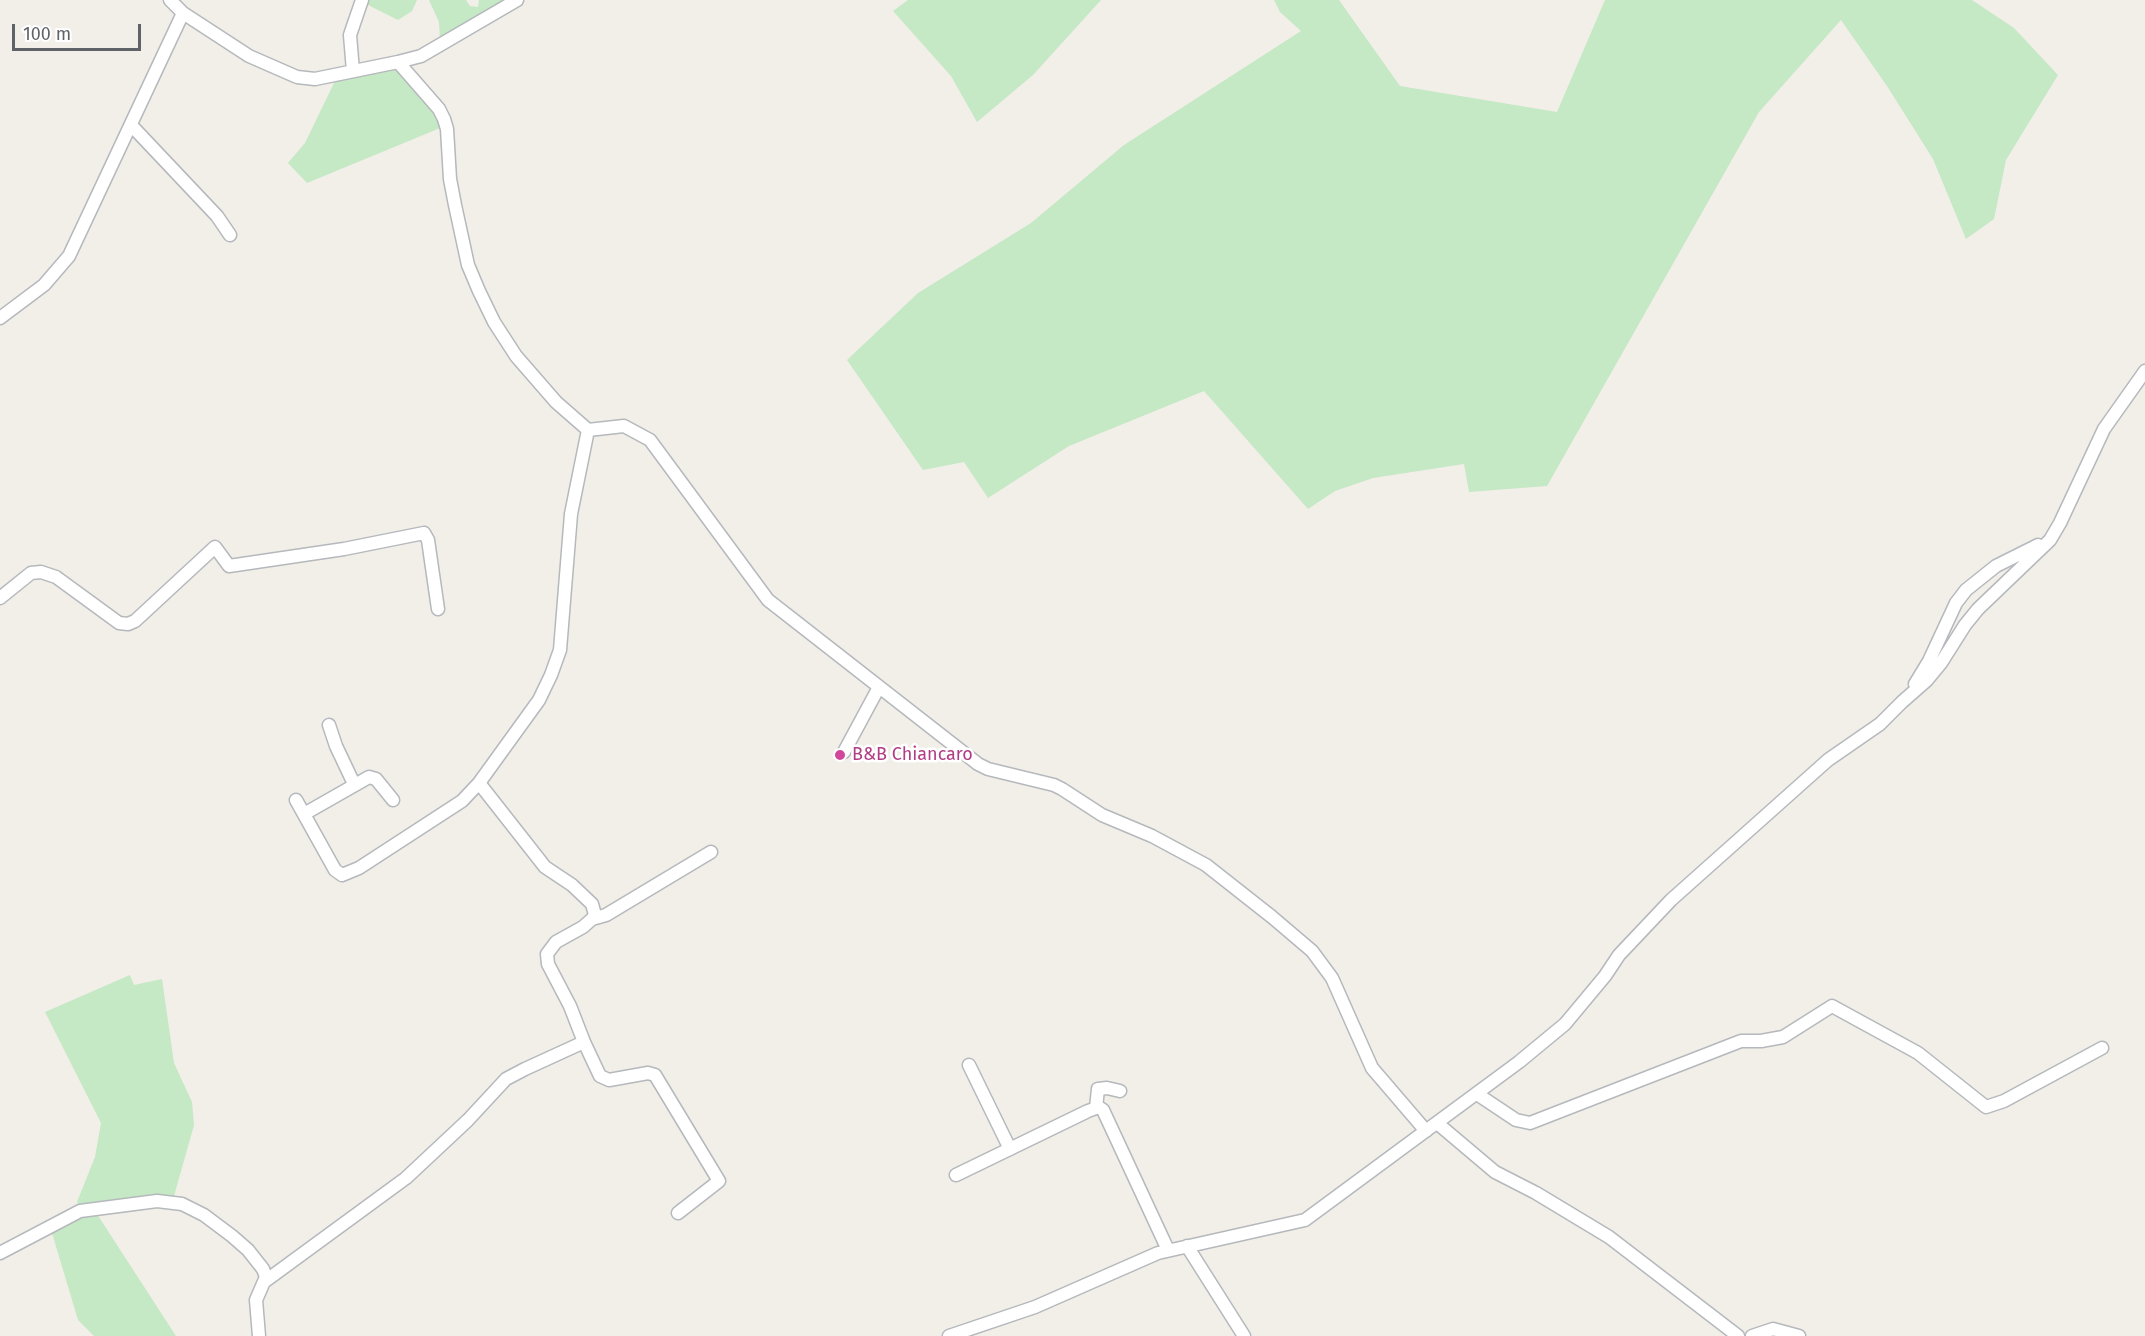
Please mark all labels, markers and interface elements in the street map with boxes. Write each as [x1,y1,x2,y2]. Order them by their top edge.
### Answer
scale bar [15,12,144,50]
text: 100 m [23,23,71,45]
place label: B&B Chiancaro [852,744,973,766]
marker: B&B Chiancaro [833,748,847,762]

